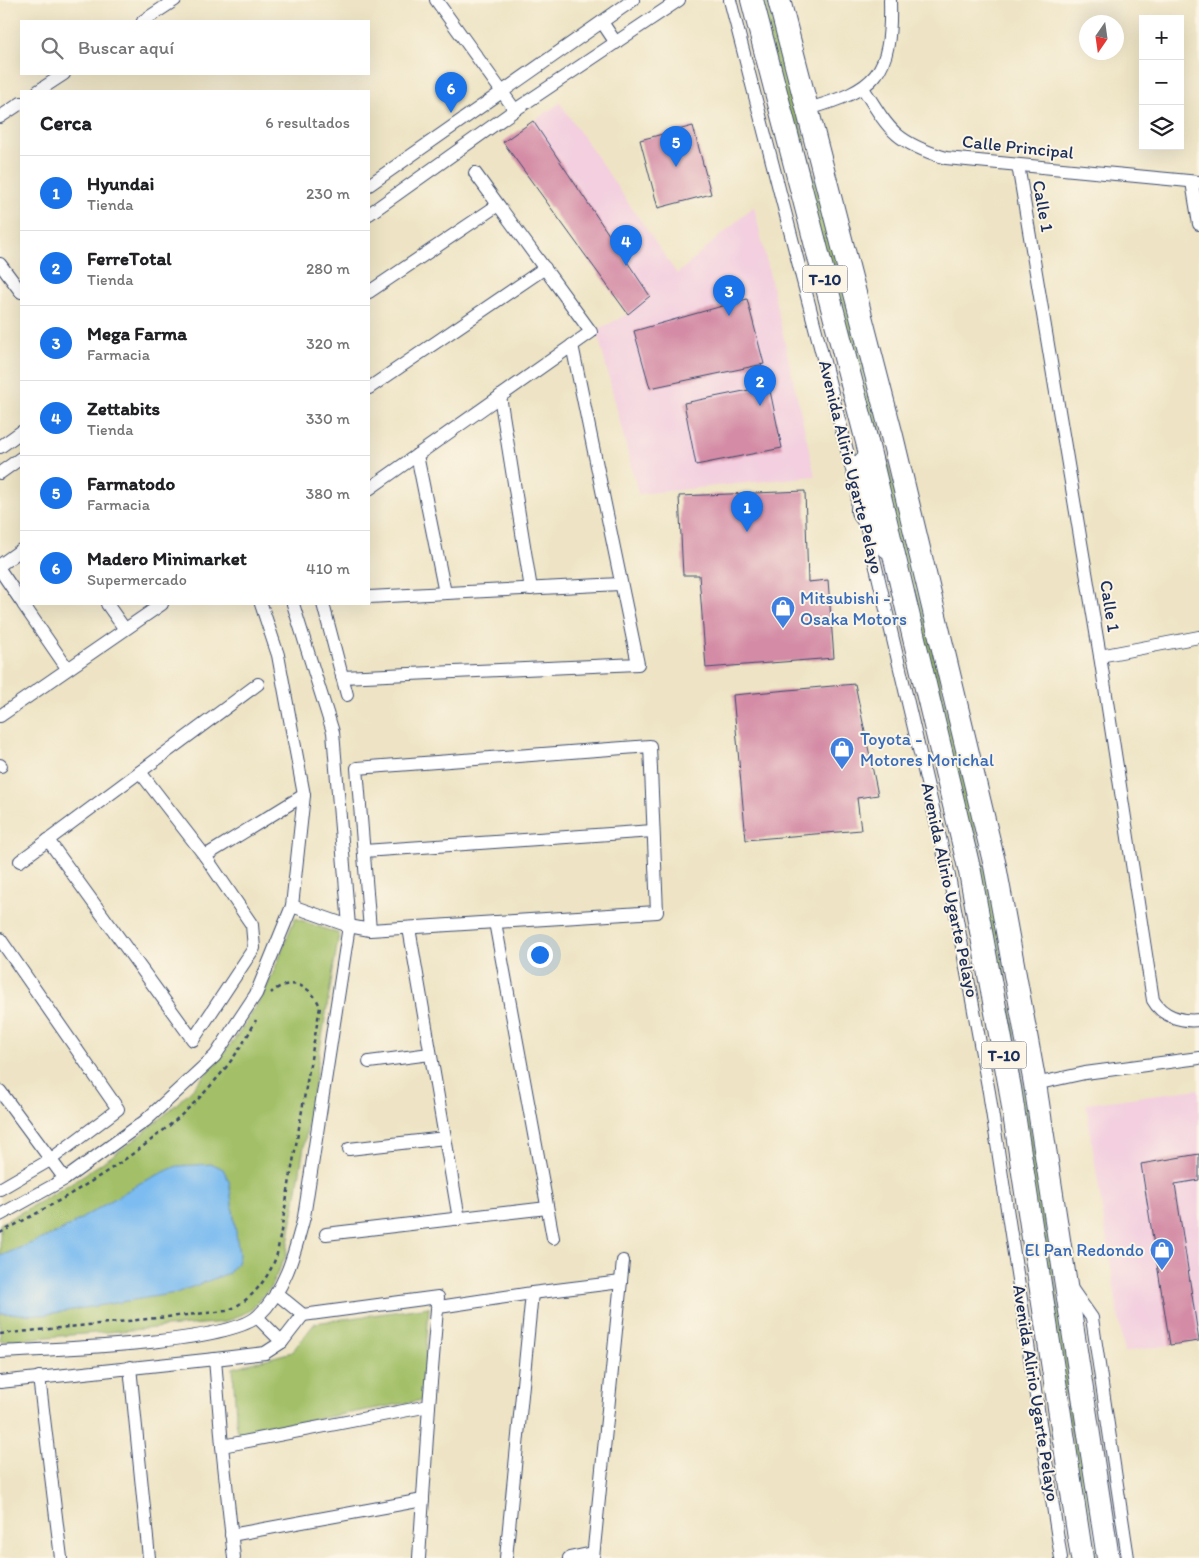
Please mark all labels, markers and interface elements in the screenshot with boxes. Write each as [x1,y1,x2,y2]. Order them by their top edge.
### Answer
north arrow [1079,15,1124,60]
map controls [1139,15,1184,150]
button: + [1139,15,1184,60]
search box [20,20,370,75]
icon: search [38,34,66,62]
text: Buscar aquí [78,36,174,59]
button: − [1139,60,1184,105]
pin: 6 [435,72,467,113]
button: layers [1139,105,1184,150]
text: Cerca [40,110,92,135]
text: 6 resultados [265,113,350,132]
pin: 5 [660,126,692,167]
street label: Calle Principal [961,130,1075,164]
text: Hyundai [87,172,154,195]
street label: Calle 1 [1028,178,1058,234]
text: 1 [52,184,60,203]
text: 230 m [306,184,350,203]
text: Tienda [87,195,134,214]
pin: 4 [610,225,642,266]
text: FerreTotal [87,247,172,270]
text: 2 [52,259,60,278]
text: 280 m [306,259,350,278]
road number: T-10 [802,266,848,292]
text: Tienda [87,270,134,289]
pin: 3 [713,275,745,316]
text: Mega Farma [87,322,187,345]
text: 3 [52,334,60,353]
text: 320 m [306,334,350,353]
text: Farmacia [87,345,150,364]
street label: Avenida Alirio Ugarte Pelayo [814,358,888,576]
pin: 2 [744,365,776,406]
text: Zettabits [87,397,160,420]
text: 4 [51,409,61,428]
text: 330 m [306,409,350,428]
text: Tienda [87,420,134,439]
text: Farmatodo [87,472,175,495]
text: 5 [52,484,60,503]
text: 380 m [306,484,350,503]
pin: 1 [731,491,763,532]
text: Farmacia [87,495,150,514]
text: Madero Minimarket [87,547,247,570]
text: 6 [52,559,60,578]
text: 410 m [306,559,350,578]
text: Supermercado [87,570,187,589]
street label: Calle 1 [1095,579,1125,633]
place label: Mitsubishi - Osaka Motors [800,587,907,630]
shop icon: Mitsubishi - Osaka Motors [770,595,796,629]
place label: Toyota - Motores Morichal [860,728,994,771]
shop icon: Toyota - Motores Morichal [829,736,855,770]
street label: Avenida Alirio Ugarte Pelayo [916,780,984,1000]
your location [527,942,553,968]
road number: T-10 [982,1042,1026,1068]
shop icon: El Pan Redondo [1149,1237,1175,1271]
place label: El Pan Redondo [1025,1239,1144,1261]
street label: Avenida Alirio Ugarte Pelayo [1008,1283,1064,1503]

